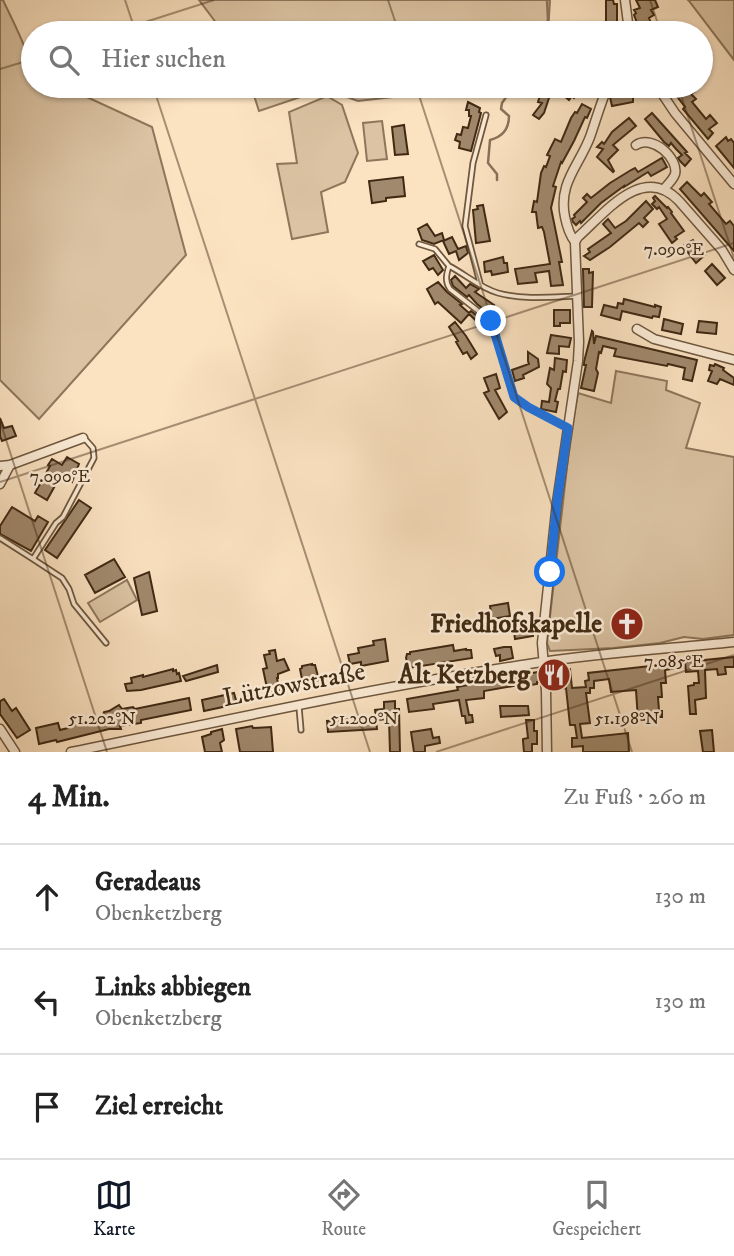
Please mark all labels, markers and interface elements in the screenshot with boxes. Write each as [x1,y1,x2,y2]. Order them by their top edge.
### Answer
search box [21,21,713,98]
icon: search [45,41,83,79]
text: Hier suchen [101,43,226,76]
text: 7.090°E [644,239,705,261]
route end [475,305,506,336]
text: 7.090°E [30,466,91,488]
route start [534,556,565,587]
church icon: Friedhofskapelle [608,605,646,643]
place label: Friedhofskapelle [430,608,602,641]
text: 7.085°E [644,651,704,673]
street label: Lützowstraße [220,655,368,715]
restaurant icon: Alt Ketzberg [535,656,573,694]
place label: Alt Ketzberg [397,659,531,692]
text: 51.202°N [68,708,136,730]
text: 51.200°N [330,708,399,730]
text: 51.198°N [595,708,660,730]
text: 4 Min. [28,779,110,816]
text: Zu Fuß · 260 m [563,783,706,812]
text: Geradeaus [95,866,201,899]
icon: ahead [28,878,66,916]
text: 130 m [654,882,706,911]
text: Obenketzberg [95,899,222,928]
text: Links abbiegen [95,971,251,1004]
icon: left [28,983,66,1021]
text: 130 m [654,987,706,1016]
text: Obenketzberg [95,1004,222,1033]
icon: arrive [28,1088,66,1126]
text: Ziel erreicht [95,1090,223,1123]
tab: Karte [93,1176,135,1241]
tab: Route [321,1176,366,1241]
tab: Gespeichert [552,1176,641,1241]

